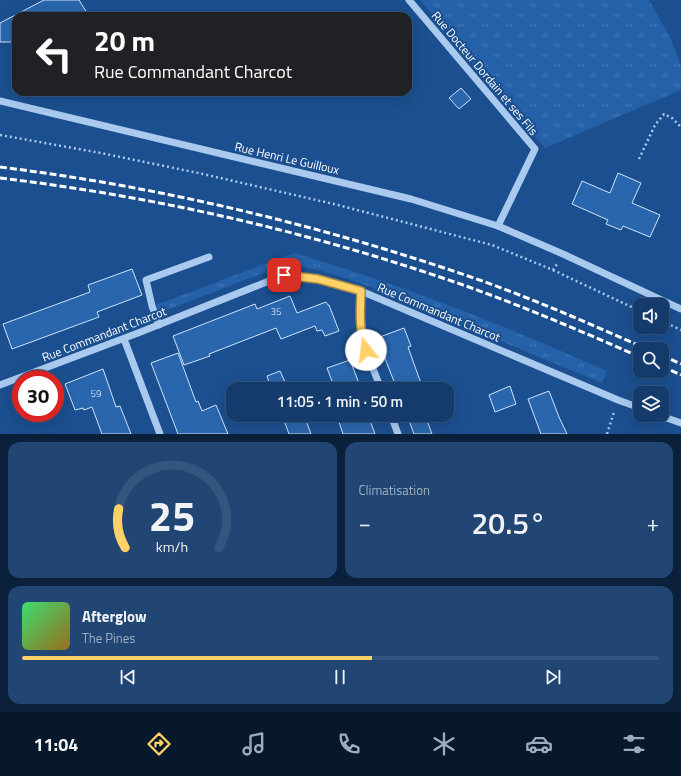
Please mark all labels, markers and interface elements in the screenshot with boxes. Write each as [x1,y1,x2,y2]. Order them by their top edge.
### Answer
street label: Rue Docteur Dordain et ses Fils [427,7,543,140]
text: 20 m [94,19,155,62]
icon: left [28,28,80,80]
text: Rue Commandant Charcot [94,58,292,85]
street label: Rue Henri Le Guilloux [233,137,342,179]
pin [267,258,301,292]
icon: arrive [273,264,295,286]
street label: Rue Commandant Charcot [375,277,504,347]
map controls [633,298,669,422]
button: sound [633,298,669,334]
street label: Rue Commandant Charcot [39,301,170,367]
house number: 35 [270,304,282,319]
position arrow [345,329,387,371]
button: search [633,342,669,378]
speed limit sign: 30 [12,370,64,422]
house number: 59 [90,386,102,401]
button: layers [633,386,669,422]
text: 11:05 · 1 min · 50 m [277,390,403,413]
text: Climatisation [359,480,430,500]
text: 25 [149,484,196,547]
text: 20.5° [472,500,546,546]
text: − [359,506,371,540]
text: + [647,506,659,540]
text: km/h [156,536,188,558]
text: Afterglow [82,605,147,628]
text: The Pines [82,628,135,648]
icon: previous [117,666,139,688]
icon: pause [329,666,351,688]
icon: next [542,666,564,688]
icon: directions [145,730,173,758]
icon: music [240,730,268,758]
icon: phone [335,730,363,758]
icon: climate [430,730,458,758]
icon: car [525,730,553,758]
icon: filters [620,730,648,758]
text: 11:04 [33,731,78,758]

